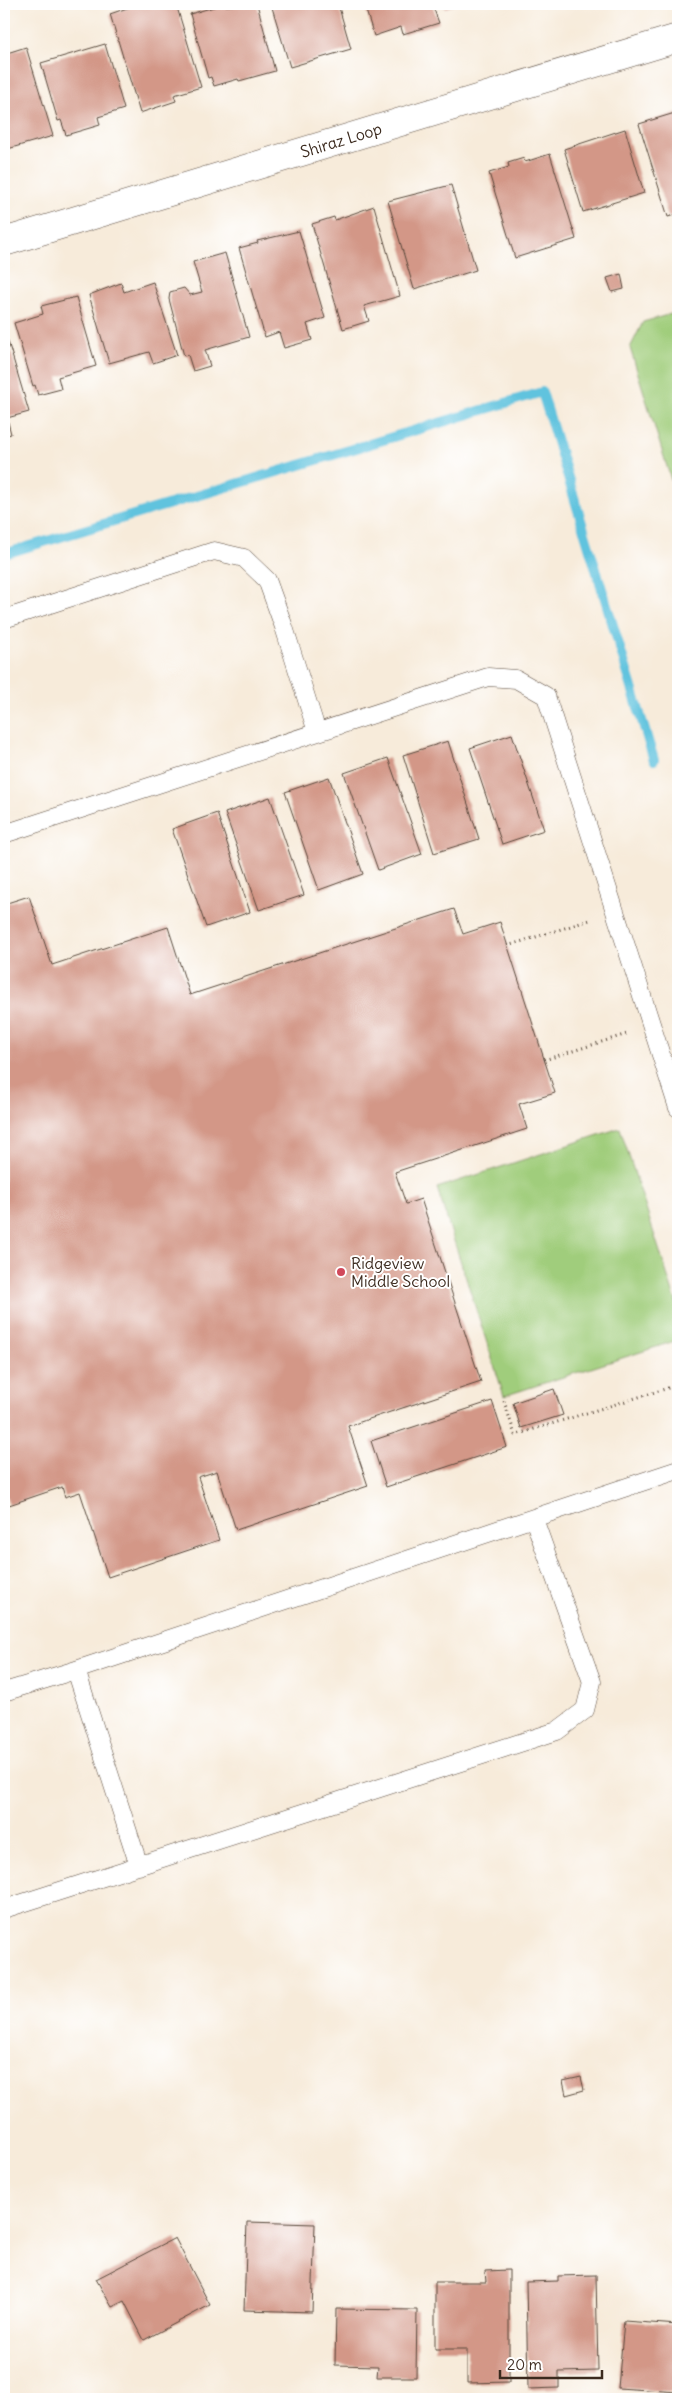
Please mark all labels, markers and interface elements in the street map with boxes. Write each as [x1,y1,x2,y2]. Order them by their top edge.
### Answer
street label: Shiraz Loop [298,118,384,162]
place label: Ridgeview Middle School [351,1253,450,1291]
marker: Ridgeview Middle School [335,1266,347,1278]
scale bar [500,2348,602,2380]
text: 20 m [507,2355,542,2374]

